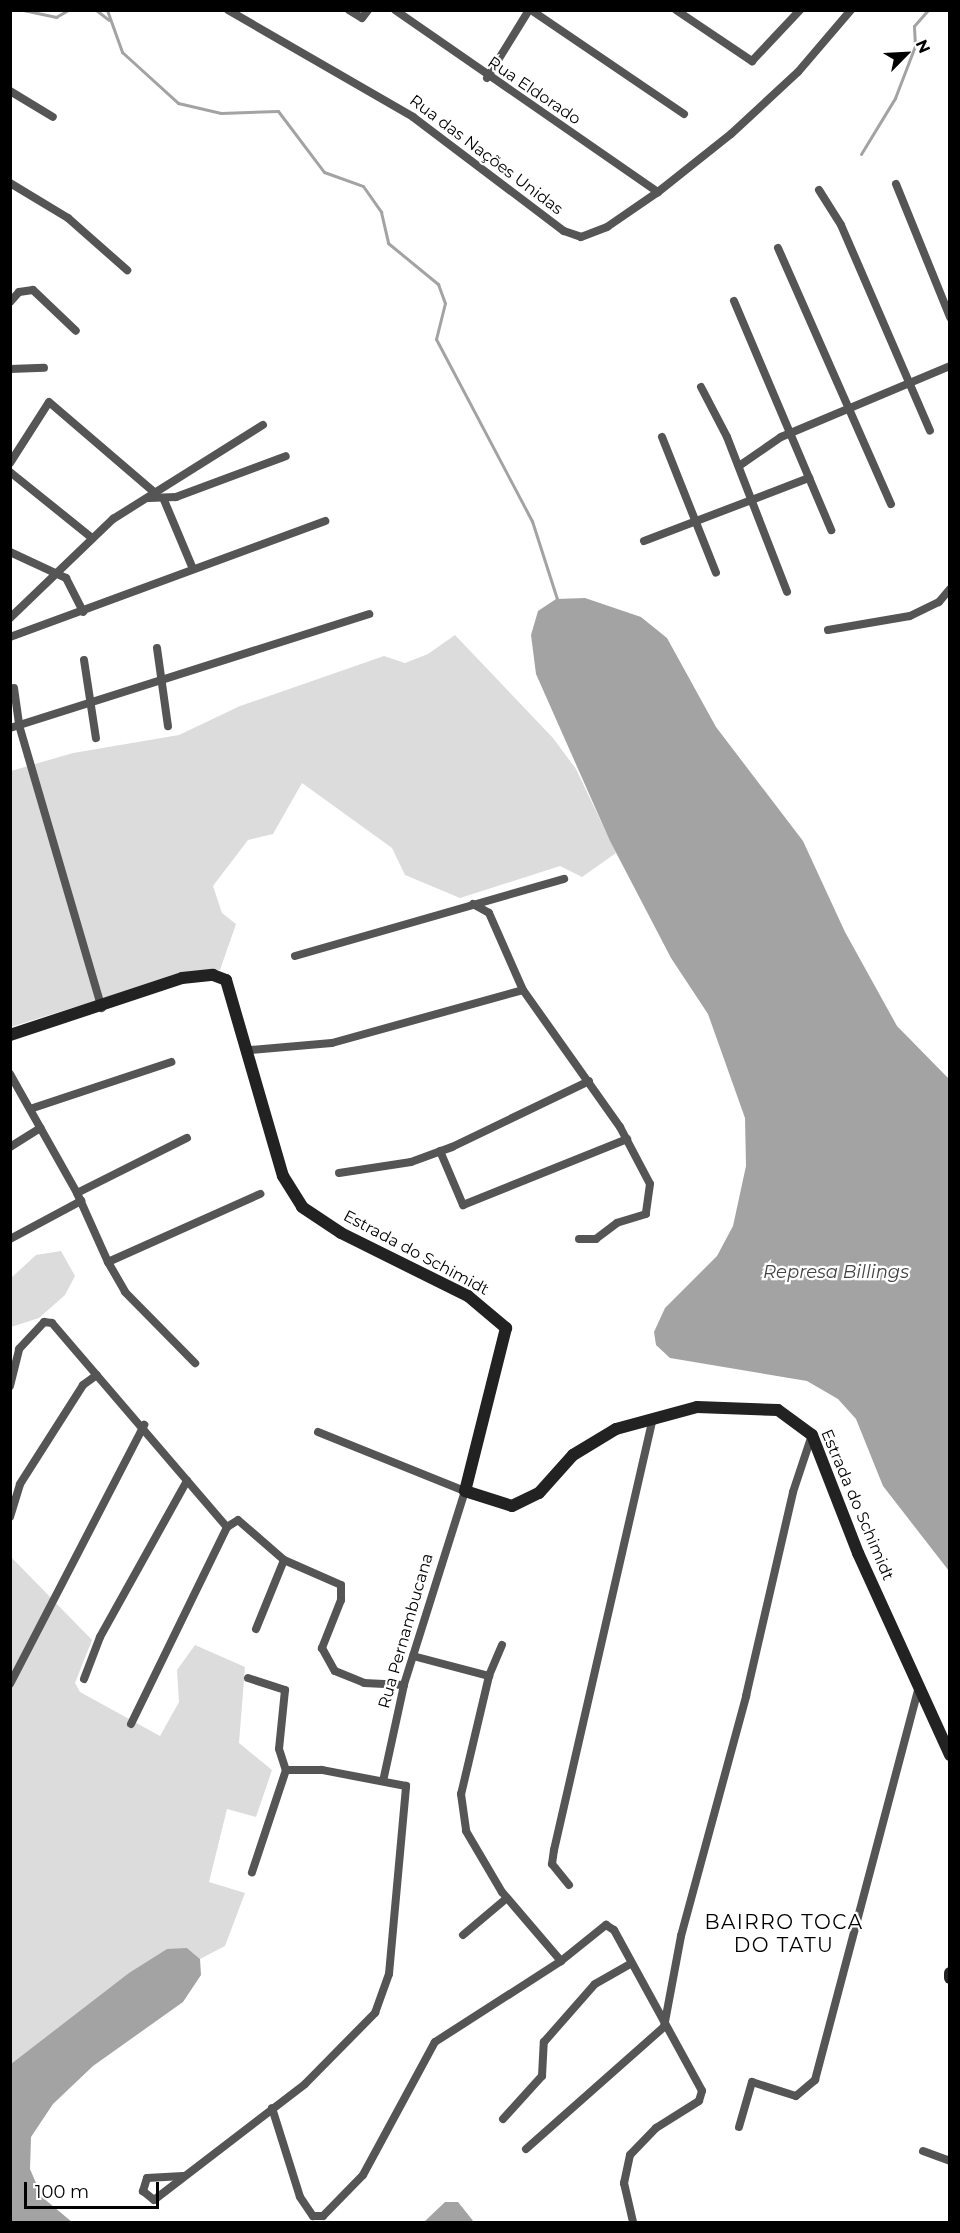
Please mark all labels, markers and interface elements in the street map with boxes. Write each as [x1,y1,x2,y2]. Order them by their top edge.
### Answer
north arrow [876,24,936,84]
text: N [912,37,934,56]
street label: Rua Eldorado [484,53,584,129]
street label: Rua das Nações Unidas [405,91,567,219]
street label: Estrada do Schimidt [340,1207,492,1299]
water label: Represa Billings [763,1261,909,1283]
street label: Estrada do Schimidt [817,1427,897,1583]
street label: Rua Pernambucana [375,1551,437,1711]
district label: BAIRRO TOCA DO TATU [704,1910,864,1957]
scale bar [27,2170,162,2208]
text: 100 m [35,2181,89,2203]

